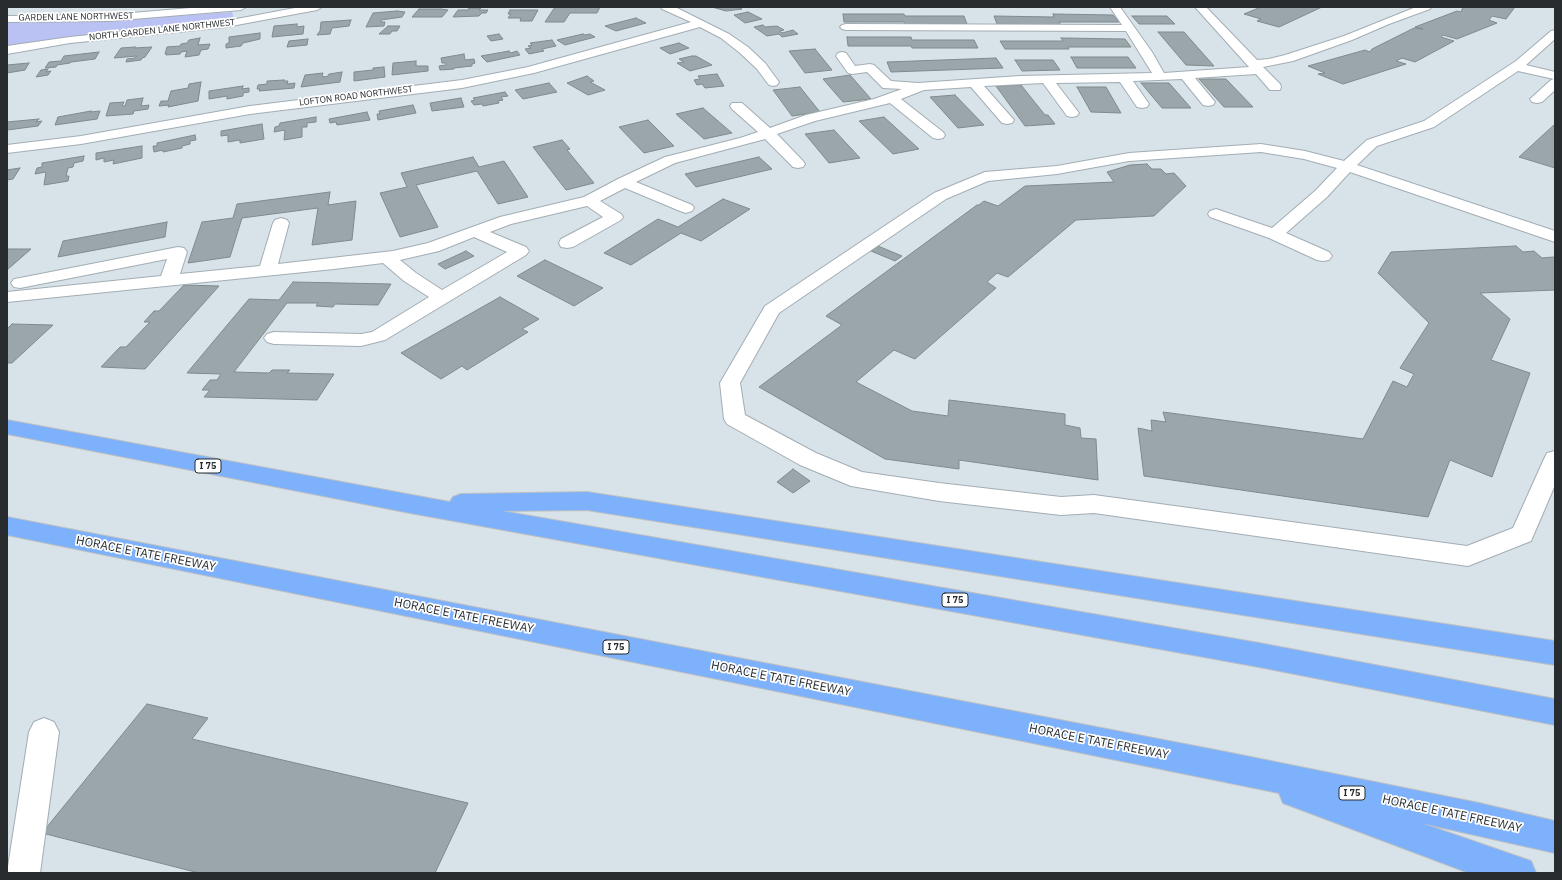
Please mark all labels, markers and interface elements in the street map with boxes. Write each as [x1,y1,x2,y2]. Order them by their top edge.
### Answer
street label: GARDEN LANE NORTHWEST [18,11,134,23]
street label: NORTH GARDEN LANE NORTHWEST [88,17,236,43]
street label: LOFTON ROAD NORTHWEST [298,84,414,108]
road number: I 75 [195,459,221,473]
street label: HORACE E TATE FREEWAY [75,533,217,575]
road number: I 75 [942,593,968,607]
street label: HORACE E TATE FREEWAY [393,595,535,637]
road number: I 75 [603,640,629,654]
street label: HORACE E TATE FREEWAY [710,658,852,700]
street label: HORACE E TATE FREEWAY [1028,721,1170,763]
road number: I 75 [1339,786,1365,800]
street label: HORACE E TATE FREEWAY [1381,792,1523,836]

